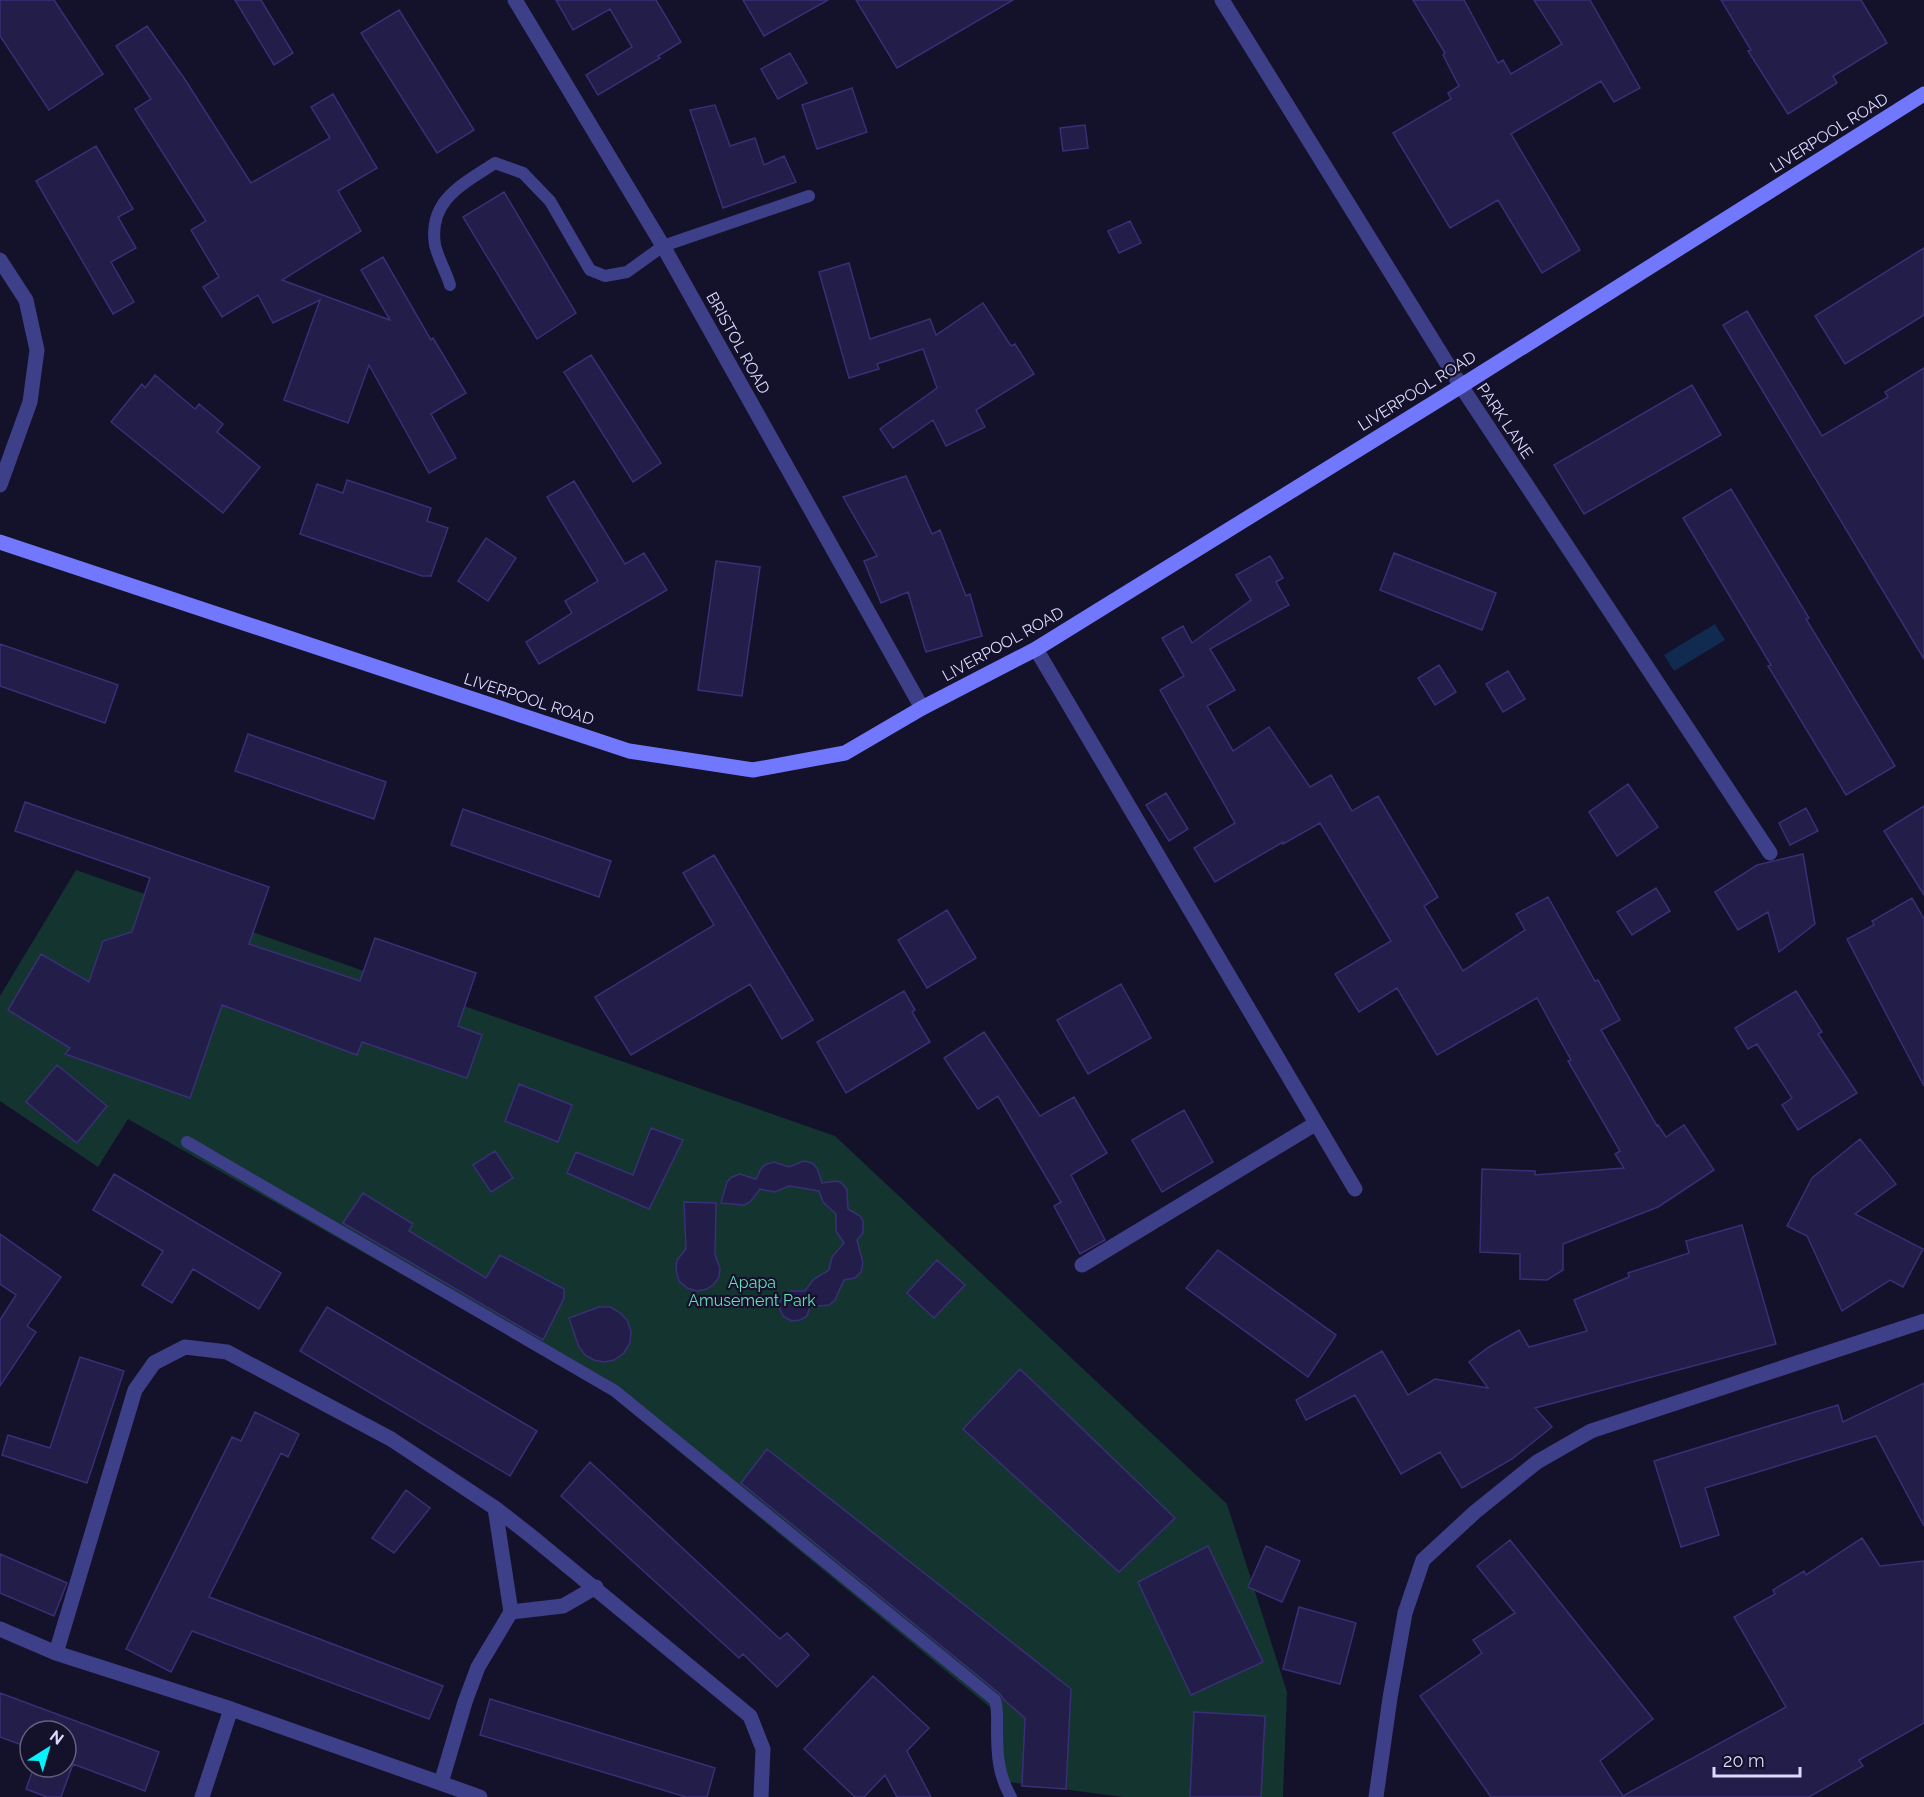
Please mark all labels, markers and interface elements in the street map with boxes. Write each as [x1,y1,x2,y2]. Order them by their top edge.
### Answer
street label: LIVERPOOL ROAD [1766,89,1892,177]
street label: BRISTOL ROAD [702,289,774,397]
street label: LIVERPOOL ROAD [1354,347,1480,435]
street label: PARK LANE [1473,380,1537,463]
street label: LIVERPOOL ROAD [939,603,1067,685]
street label: LIVERPOOL ROAD [462,669,596,729]
park label: Apapa Amusement Park [688,1273,816,1310]
north arrow [18,1719,78,1779]
text: N [46,1726,67,1749]
scale bar [1714,1740,1800,1778]
text: 20 m [1723,1750,1765,1771]

